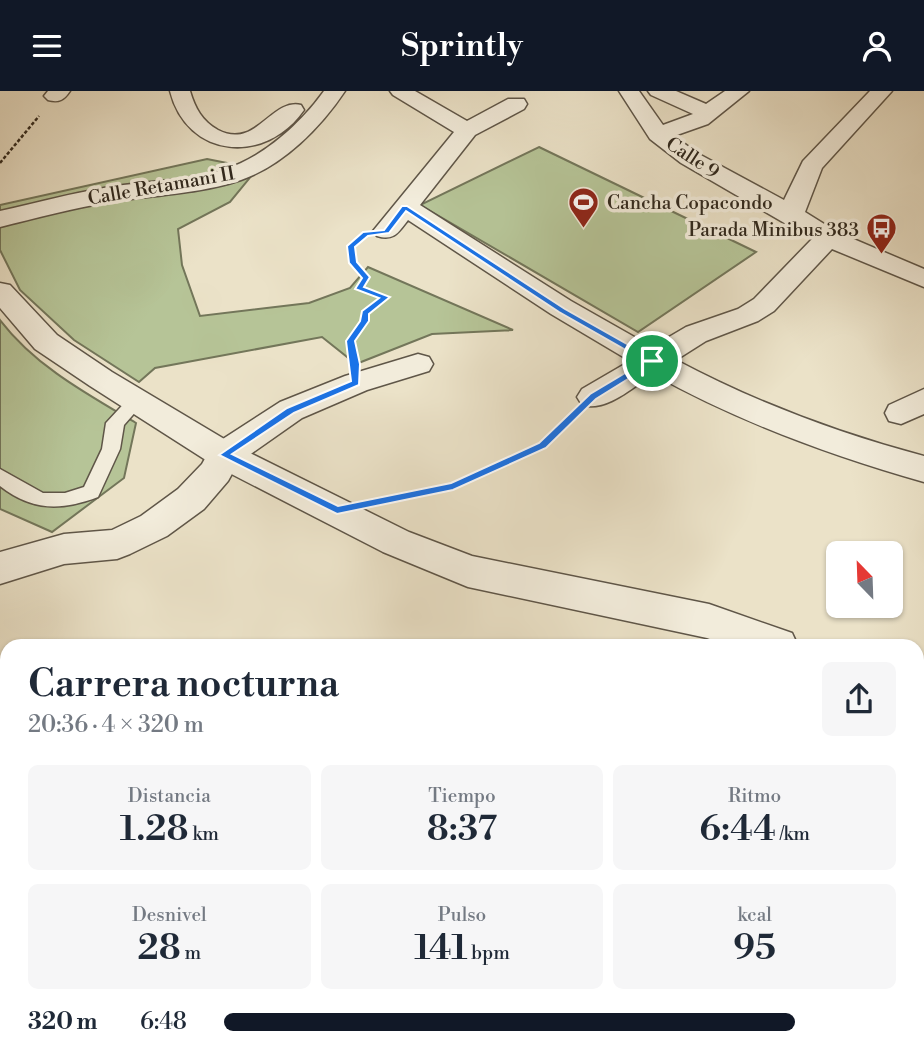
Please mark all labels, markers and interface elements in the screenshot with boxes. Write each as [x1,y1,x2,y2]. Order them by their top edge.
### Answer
text: Sprintly [401,26,523,66]
icon: menu [28,27,66,65]
icon: person [858,27,896,65]
street label: Calle 9 [661,132,724,184]
street label: Calle Retamani II [86,161,237,211]
sports icon: Cancha Copacondo [567,185,601,229]
place label: Cancha Copacondo [607,191,773,215]
bus stop icon: Parada Minibus 383 [865,212,899,256]
place label: Parada Minibus 383 [688,218,859,242]
pin [622,331,682,391]
icon: arrive [633,342,671,380]
north arrow [826,541,903,618]
map controls [826,541,903,618]
text: Carrera nocturna [28,661,339,708]
button: share [822,662,896,736]
text: 20:36 · 4 × 320 m [28,711,204,739]
text: Distancia [128,784,211,808]
text: Tiempo [428,784,496,808]
text: Ritmo [728,784,781,808]
text: 1.28 [120,808,189,851]
text: 8:37 [427,808,497,851]
text: 6:44 [699,808,776,851]
text: km [189,822,219,846]
text: /km [776,822,810,846]
text: Desnivel [132,903,207,927]
text: Pulso [438,903,486,927]
text: kcal [737,903,772,927]
text: 28 [137,927,181,970]
text: 141 [414,927,467,970]
text: 95 [733,927,776,970]
text: m [181,941,201,965]
text: bpm [467,941,510,965]
text: 320 m [28,1008,98,1036]
text: 6:48 [140,1008,187,1036]

